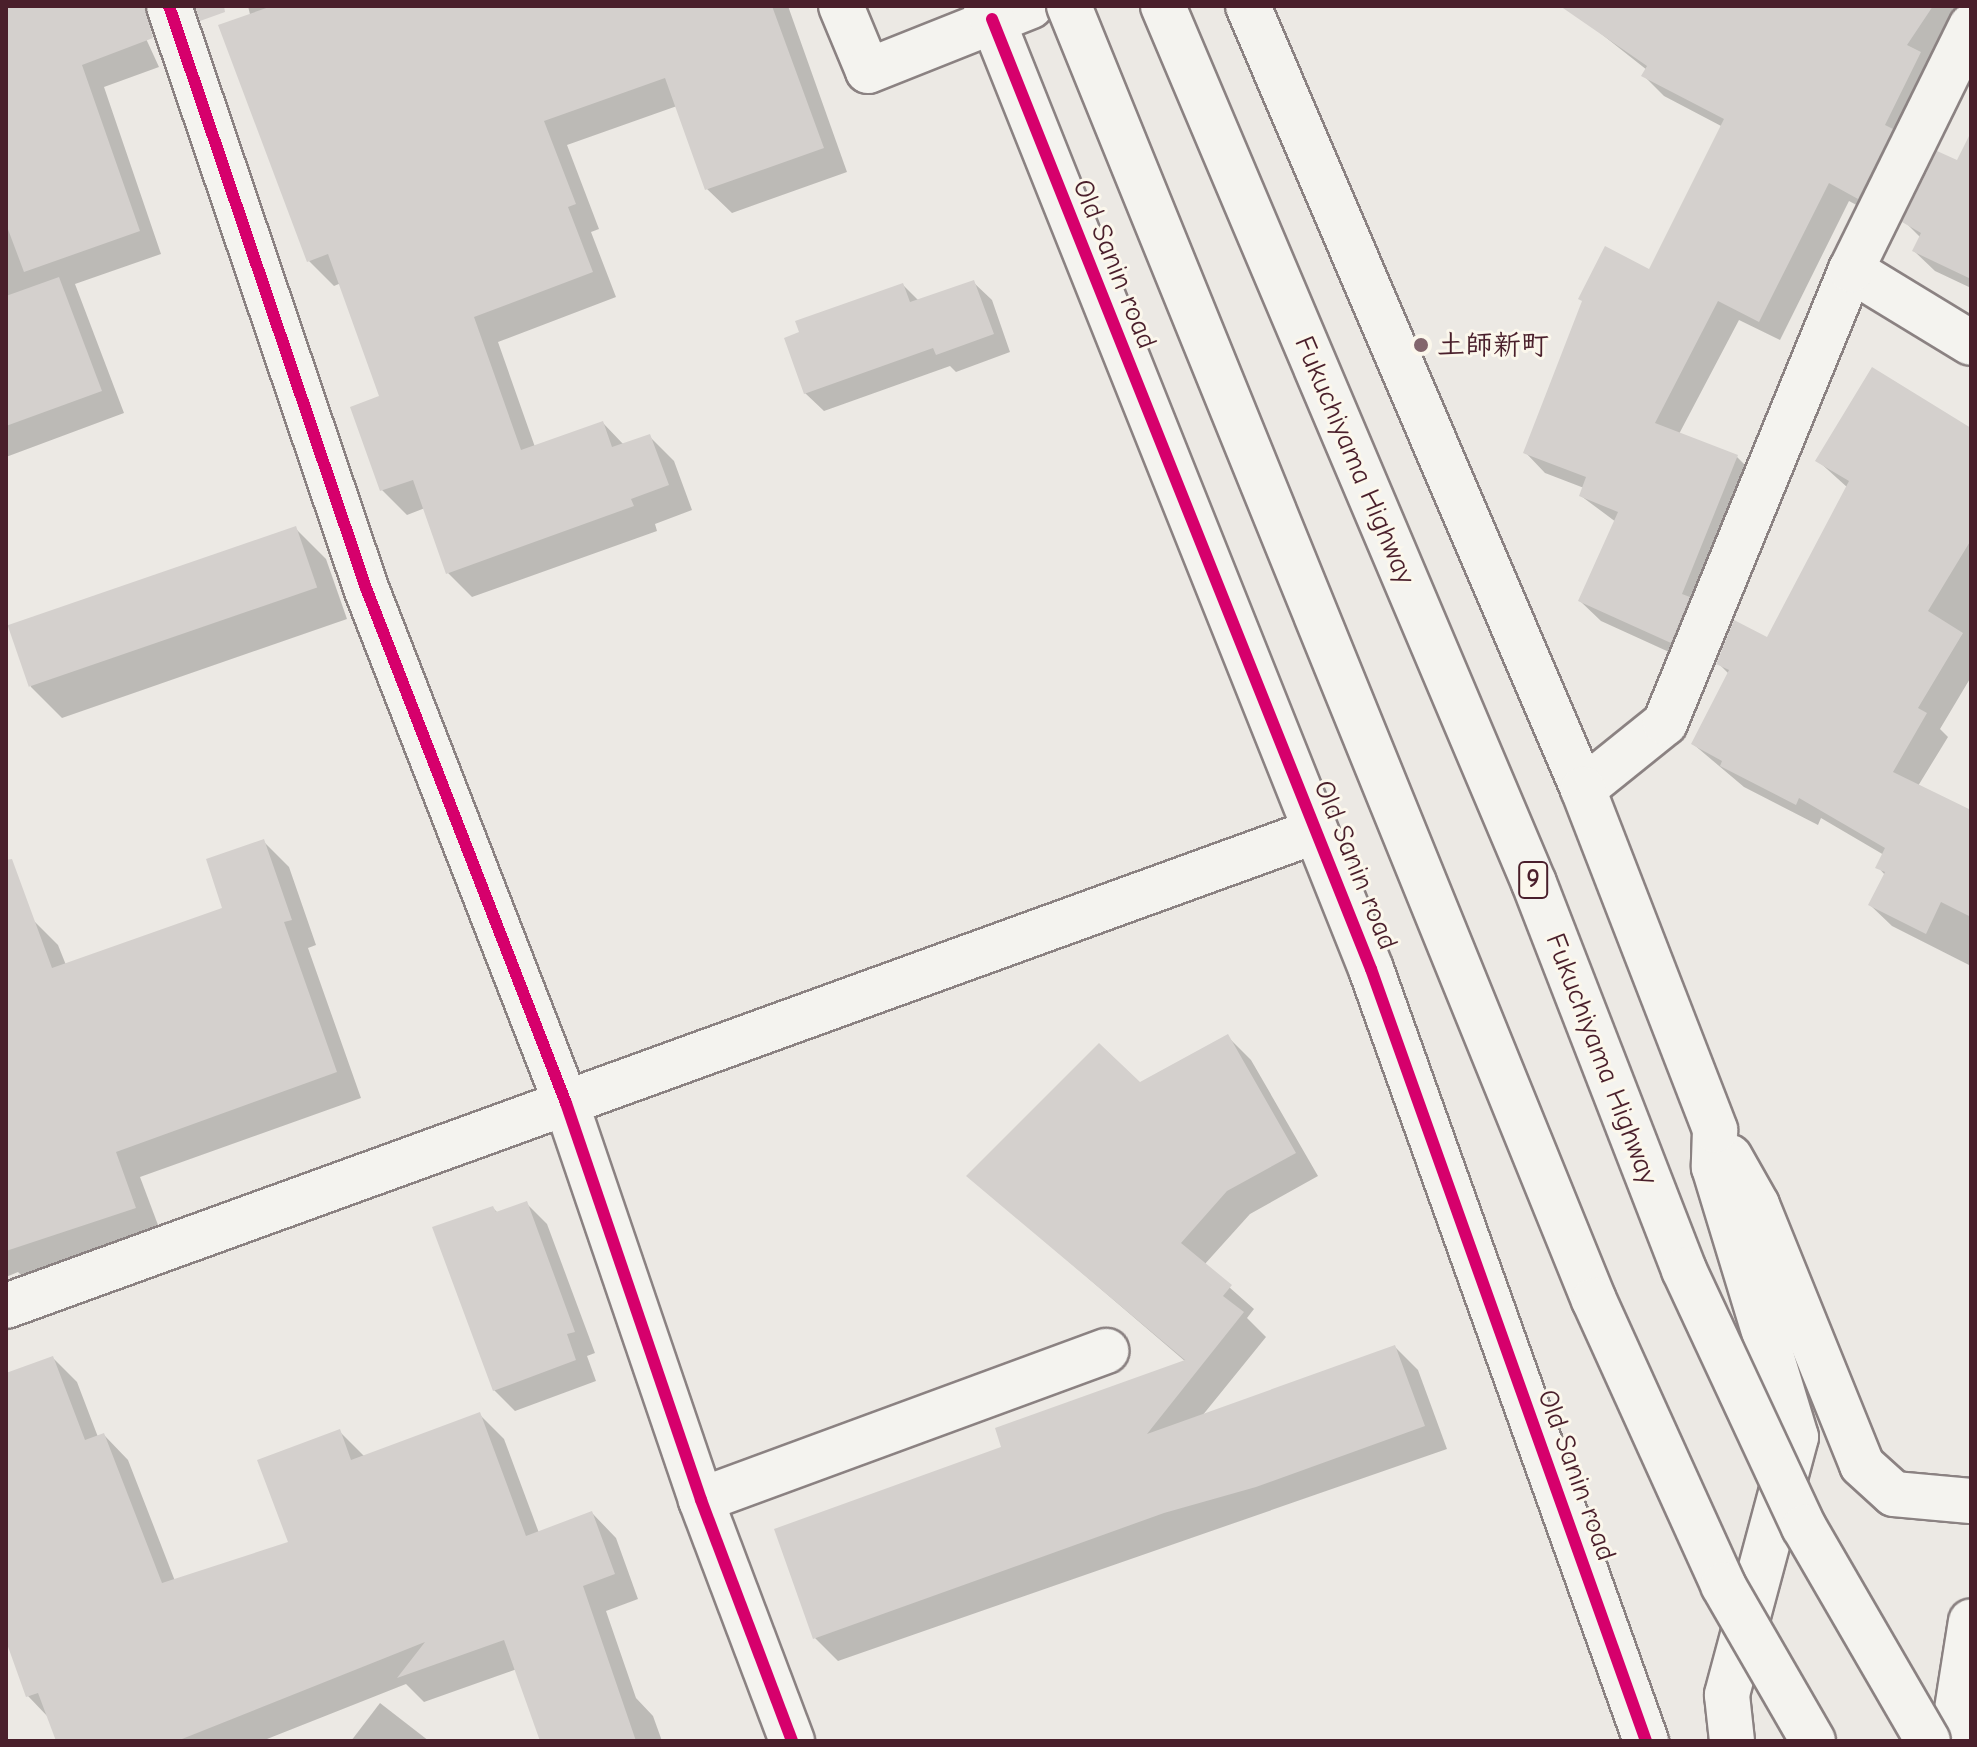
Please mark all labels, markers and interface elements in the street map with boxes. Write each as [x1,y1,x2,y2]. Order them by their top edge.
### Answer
street label: Old Sanin road [1066,174,1164,354]
place label: 土師新町 [1437,328,1549,362]
street label: Fukuchiyama Highway [1288,331,1422,589]
marker: 土師新町 [1412,336,1430,354]
street label: Old Sanin road [1307,775,1405,955]
road number: 9 [1517,858,1549,902]
street label: Fukuchiyama Highway [1539,929,1665,1189]
street label: Old Sanin road [1530,1385,1624,1565]

